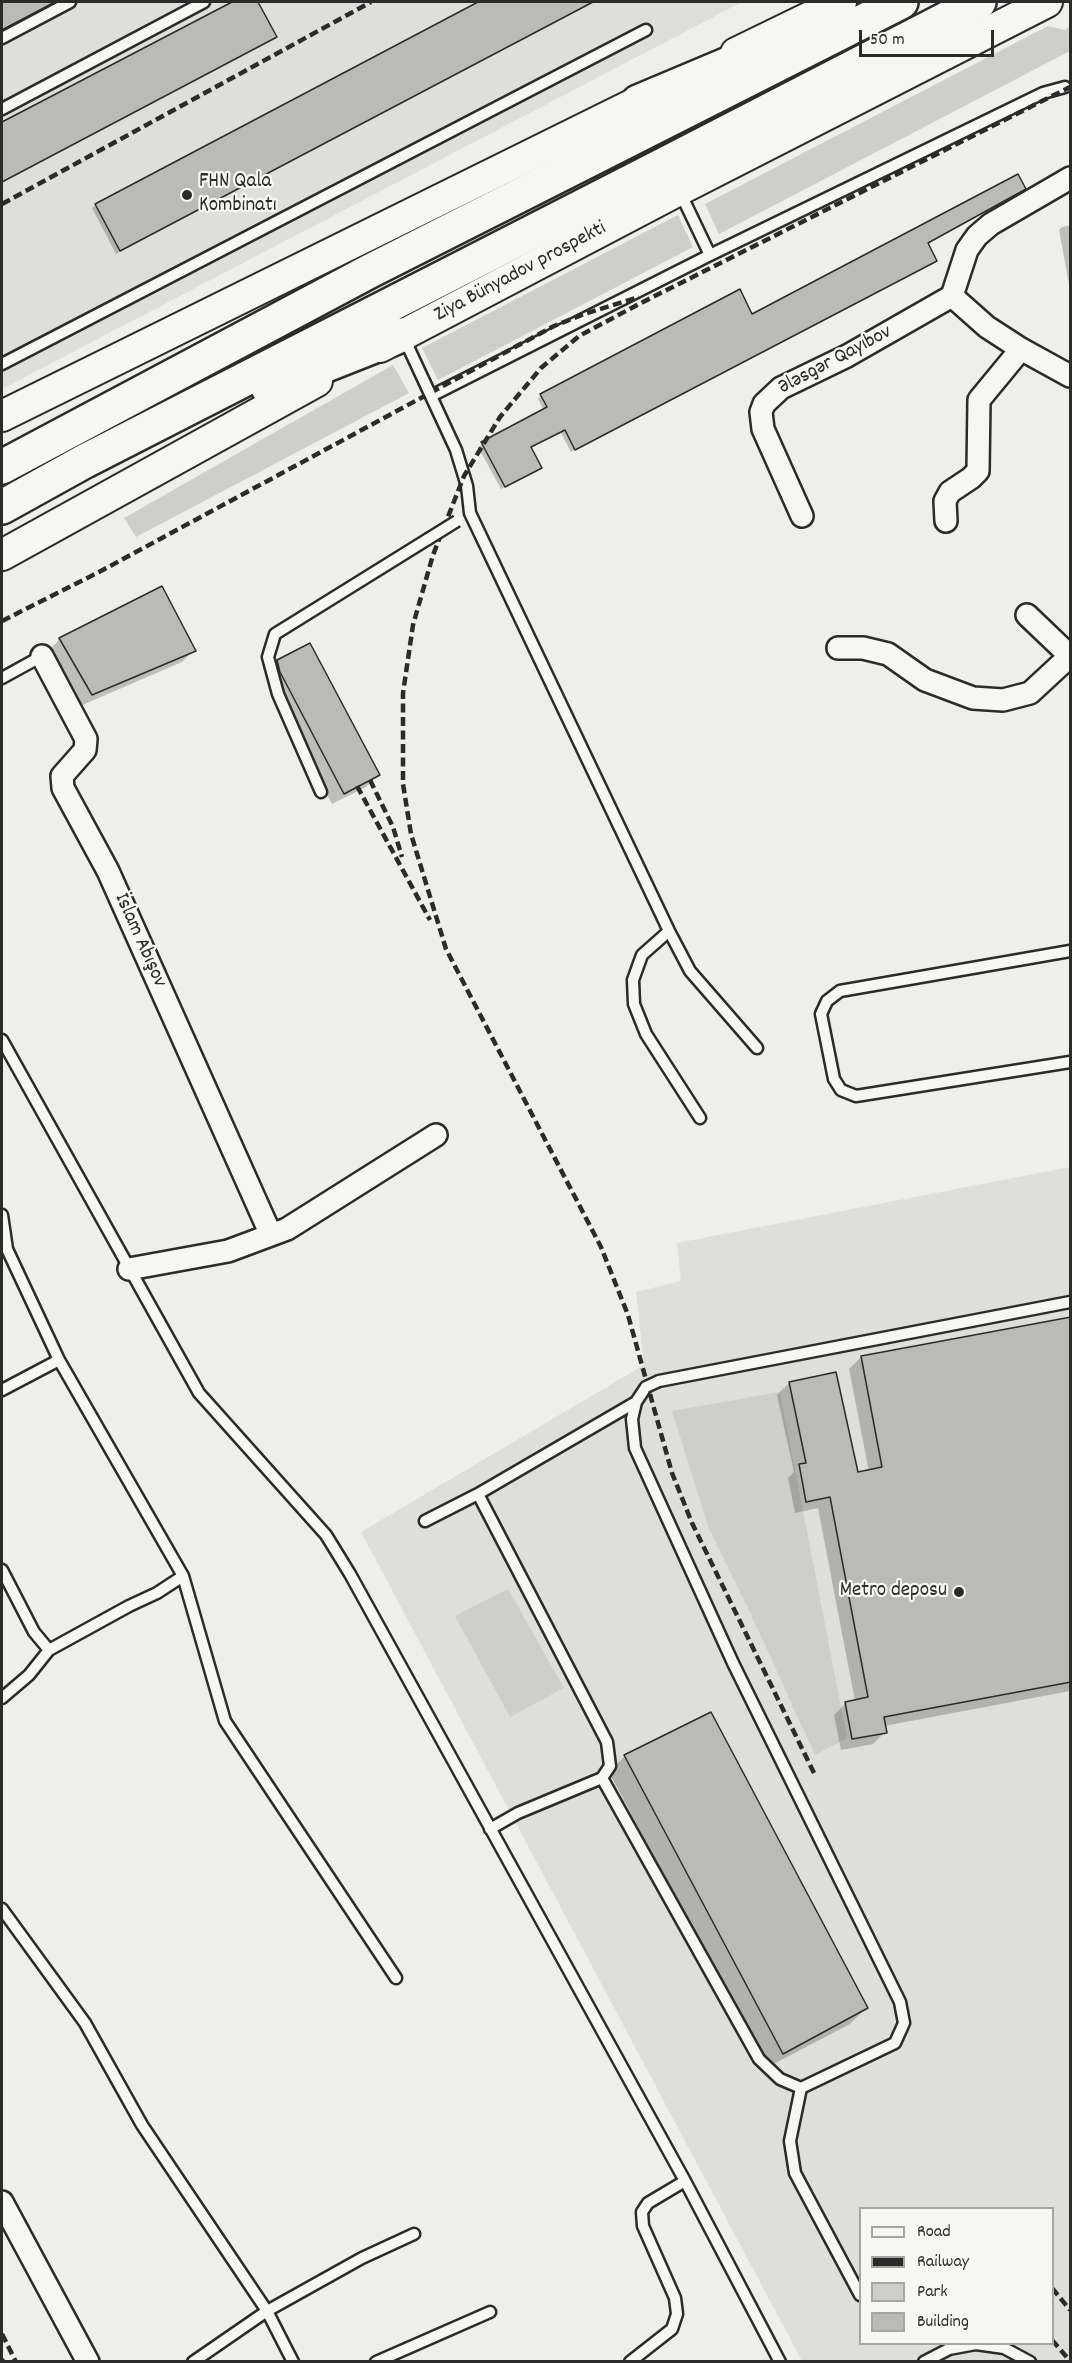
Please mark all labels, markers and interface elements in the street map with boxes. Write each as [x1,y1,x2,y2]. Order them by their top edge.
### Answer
scale bar [862,18,997,56]
text: 50 m [870,28,905,53]
place label: FHN Qala Kombinatı [199,170,277,220]
marker: FHN Qala Kombinatı [180,188,194,202]
street label: Ziya Bünyadov prospekti [431,217,611,329]
street label: Ələsgər Qayıbov [775,321,897,401]
street label: İslam Abışov [107,890,171,992]
place label: Metro deposu [840,1579,947,1605]
marker: Metro deposu [952,1585,966,1599]
legend [859,2207,1054,2345]
text: Road [917,2220,951,2245]
text: Railway [917,2250,969,2275]
text: Park [917,2280,948,2305]
text: Building [917,2310,969,2335]

